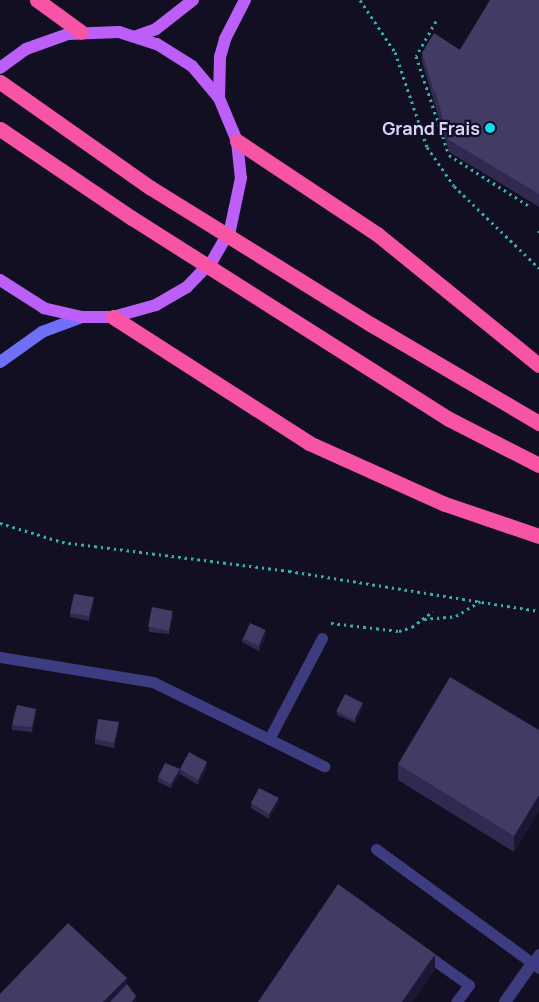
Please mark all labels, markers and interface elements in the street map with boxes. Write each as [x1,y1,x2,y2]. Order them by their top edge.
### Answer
place label: Grand Frais [382,117,480,139]
marker: Grand Frais [484,122,496,134]

